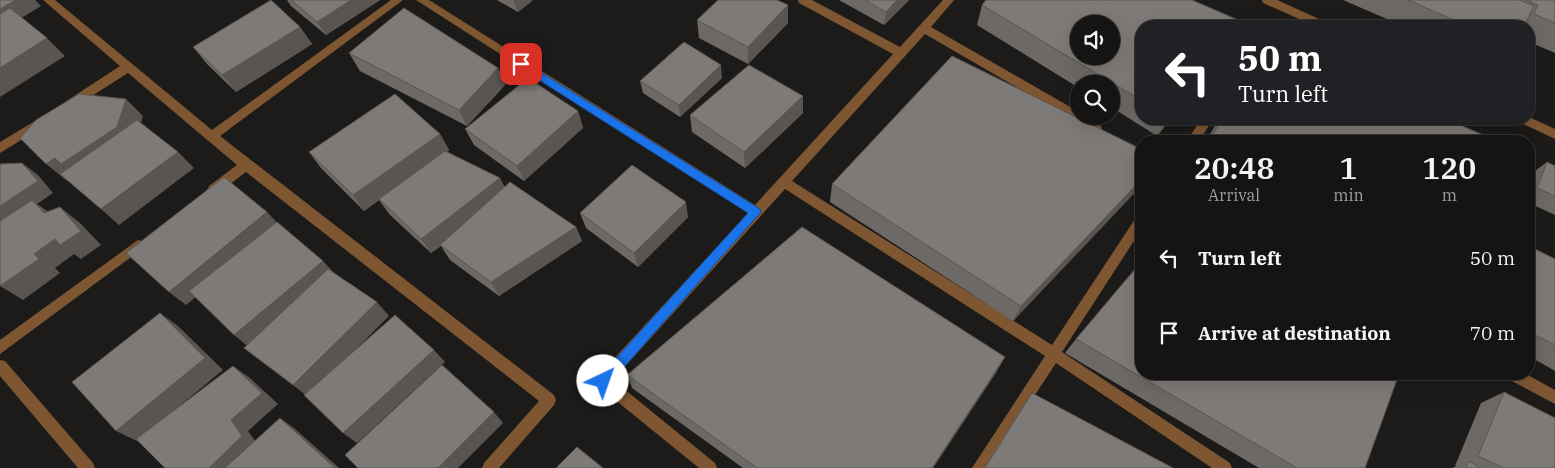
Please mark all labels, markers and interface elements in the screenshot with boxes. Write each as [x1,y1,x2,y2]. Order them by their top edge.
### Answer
map controls [1070,15,1120,125]
button: sound [1070,15,1120,65]
text: 50 m [1238,35,1322,81]
icon: left [1155,40,1220,105]
pin [500,43,542,85]
icon: arrive [507,50,535,78]
button: search [1070,75,1120,125]
text: Turn left [1238,79,1328,108]
text: 20:48 [1194,148,1275,187]
text: 1 [1339,148,1357,187]
text: 120 [1422,148,1476,187]
text: Arrival [1208,185,1260,205]
text: min [1333,185,1364,205]
text: m [1442,185,1457,205]
icon: left [1155,244,1183,272]
text: Turn left [1198,246,1281,270]
text: 50 m [1470,246,1515,270]
icon: arrive [1155,319,1183,347]
text: Arrive at destination [1198,321,1391,345]
text: 70 m [1470,321,1515,345]
position arrow [576,354,628,406]

